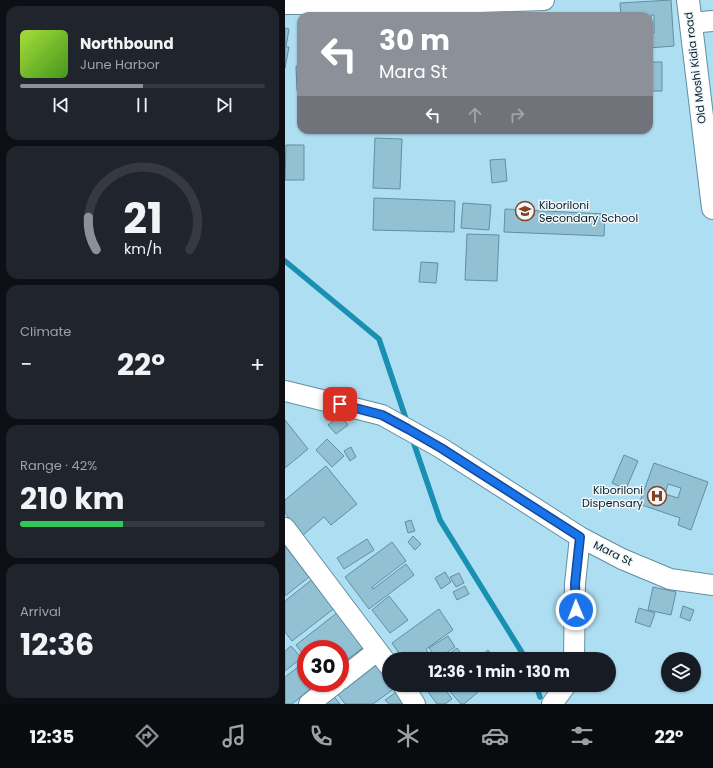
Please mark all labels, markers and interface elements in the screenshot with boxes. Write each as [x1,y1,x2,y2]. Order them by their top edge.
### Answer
street label: Old Moshi Kidia road [680,11,710,125]
text: 30 m [379,21,450,60]
icon: left [313,28,365,80]
text: Northbound [80,33,174,54]
text: June Harbor [80,55,160,74]
text: Mara St [379,59,447,84]
icon: previous [50,94,72,116]
icon: pause [131,94,153,116]
icon: next [213,94,235,116]
icon: left [422,104,444,126]
icon: ahead [464,104,486,126]
icon: right [506,104,528,126]
text: 21 [123,189,162,248]
place label: Kiboriloni Secondary School [539,197,638,226]
school or university icon: Kiboriloni Secondary School [514,200,536,222]
text: km/h [123,239,162,259]
text: Climate [20,322,71,341]
text: 22° [117,343,165,386]
text: − [20,349,32,380]
text: + [250,349,265,380]
pin [323,387,357,421]
icon: arrive [329,393,351,415]
text: Range · 42% [20,456,97,475]
text: 210 km [20,477,125,520]
place label: Kiboriloni Dispensary [582,482,644,511]
hospital icon: Kiboriloni Dispensary [646,485,668,507]
street label: Mara St [591,537,635,569]
position arrow [555,589,597,631]
text: Arrival [20,602,61,621]
text: 12:36 [20,623,94,666]
speed limit sign: 30 [297,640,349,692]
map controls [661,652,701,692]
button: layers [661,652,701,692]
text: 12:36 · 1 min · 130 m [428,661,570,682]
icon: directions [133,722,161,750]
icon: music [220,722,248,750]
icon: phone [307,722,335,750]
icon: climate [394,722,422,750]
icon: car [481,722,509,750]
icon: filters [568,722,596,750]
text: 12:35 [29,724,74,749]
text: 22° [655,724,683,749]

